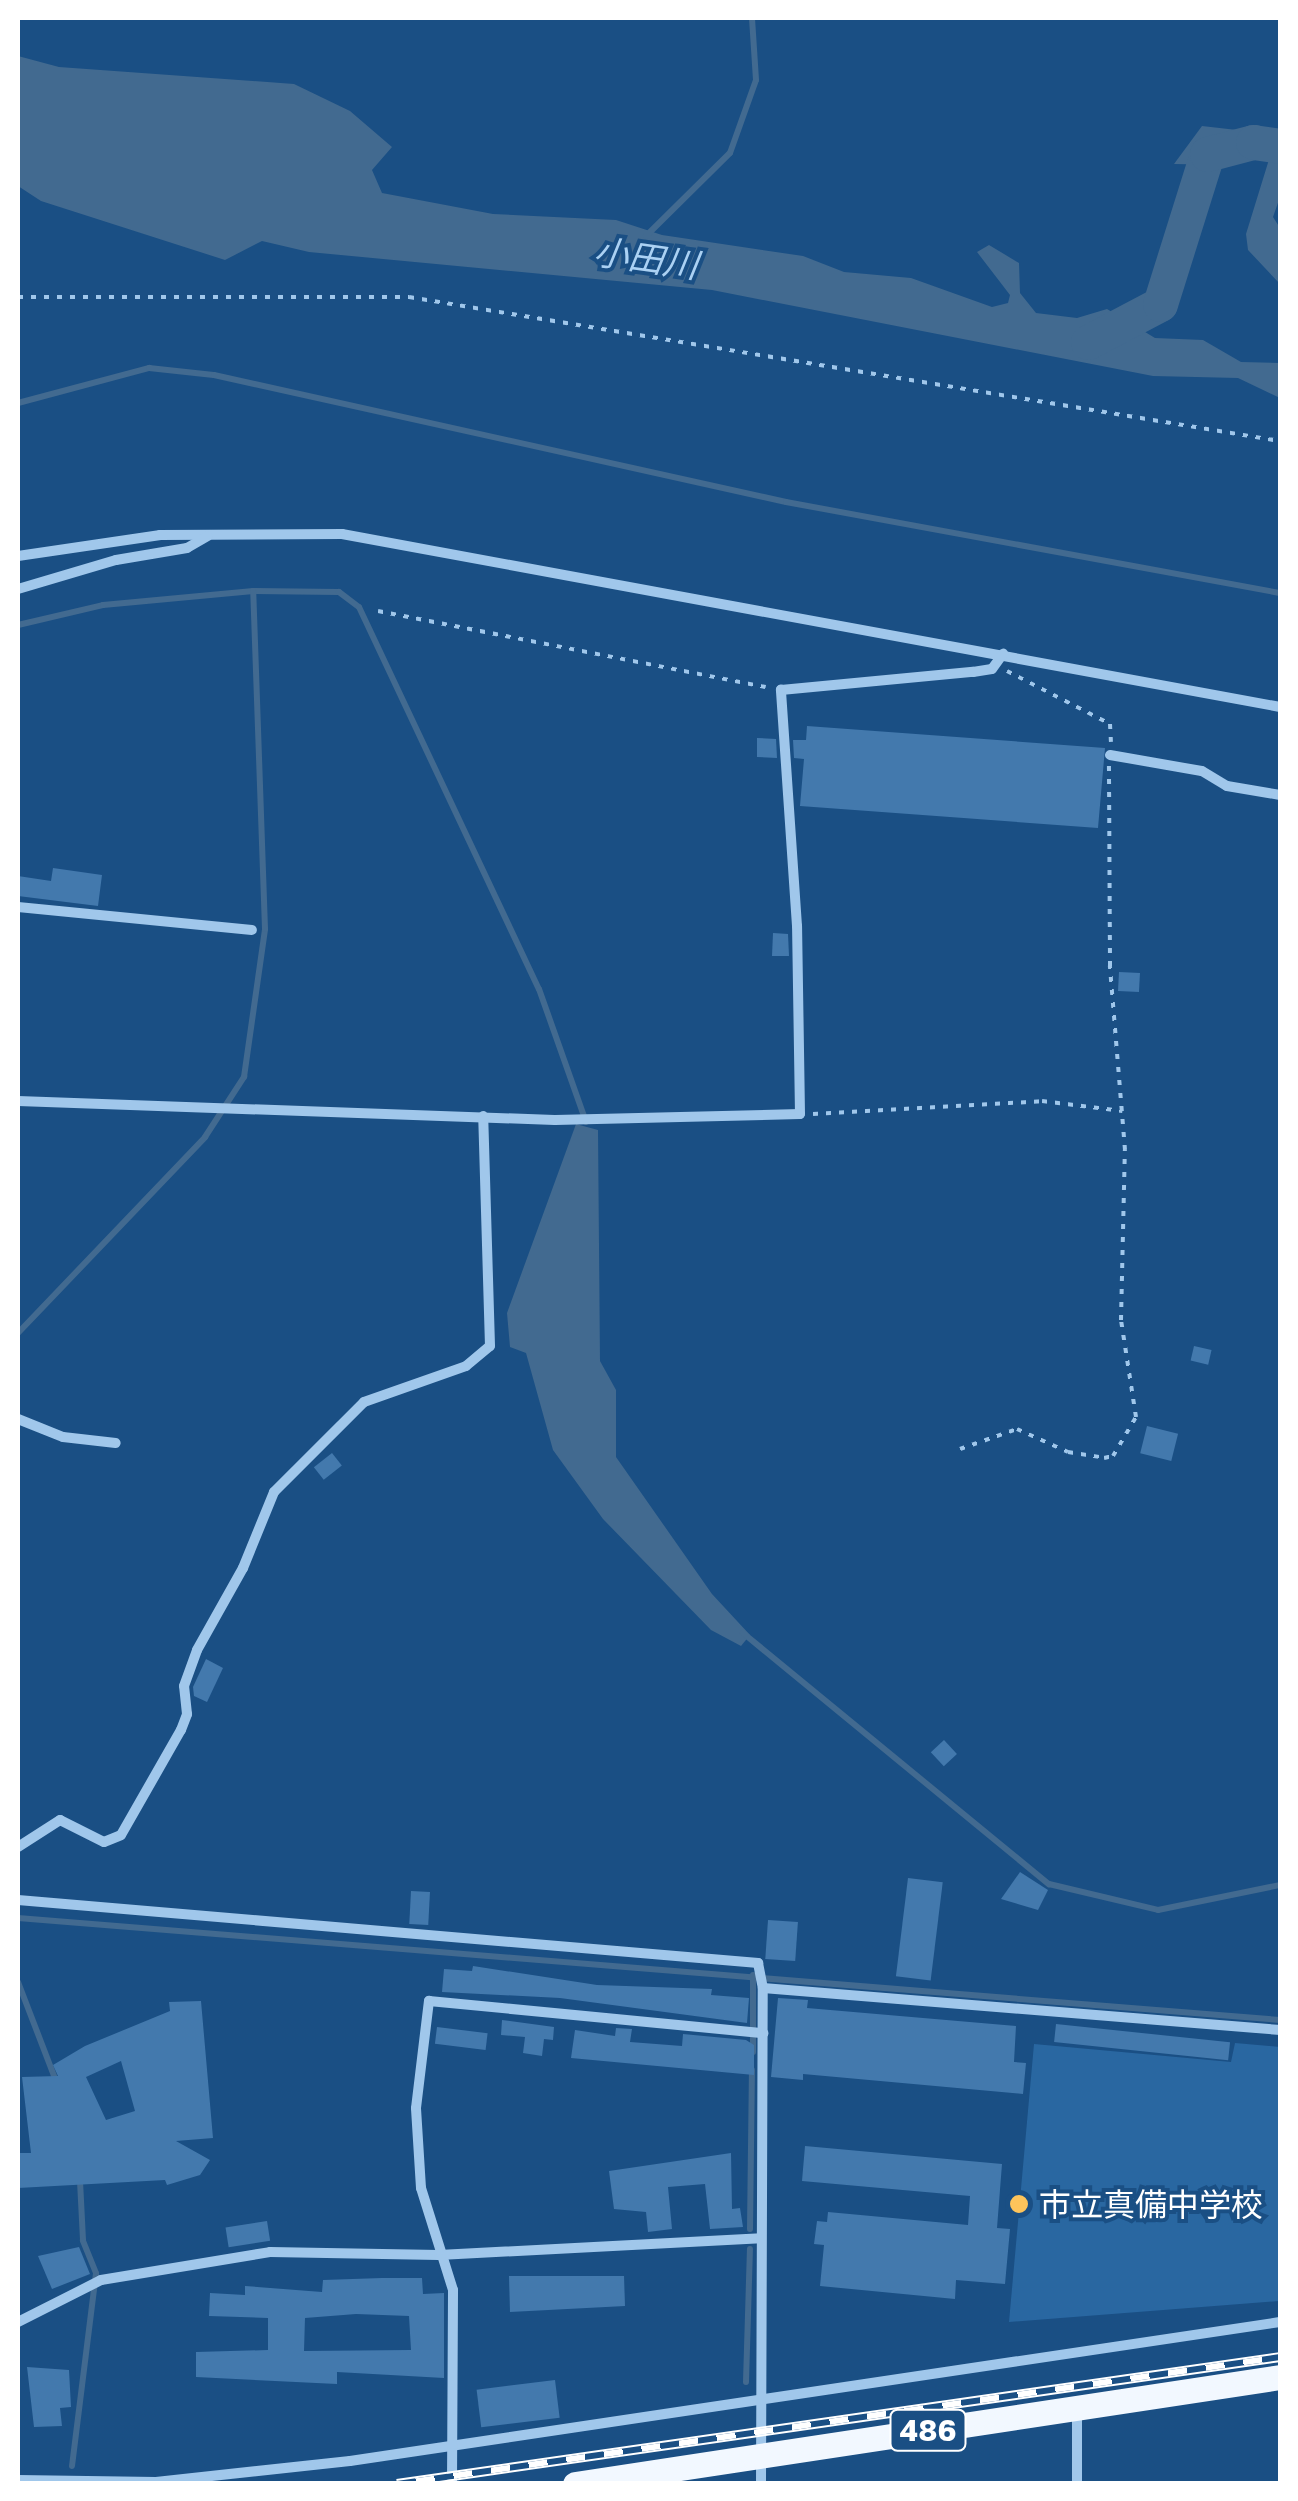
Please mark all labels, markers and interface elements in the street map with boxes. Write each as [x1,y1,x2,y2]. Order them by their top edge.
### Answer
water label: 小田川 [591,230,701,286]
place label: 市立真備中学校 [1039,2185,1263,2223]
marker: 市立真備中学校 [1008,2193,1030,2215]
road number: 486 [888,2405,968,2455]

